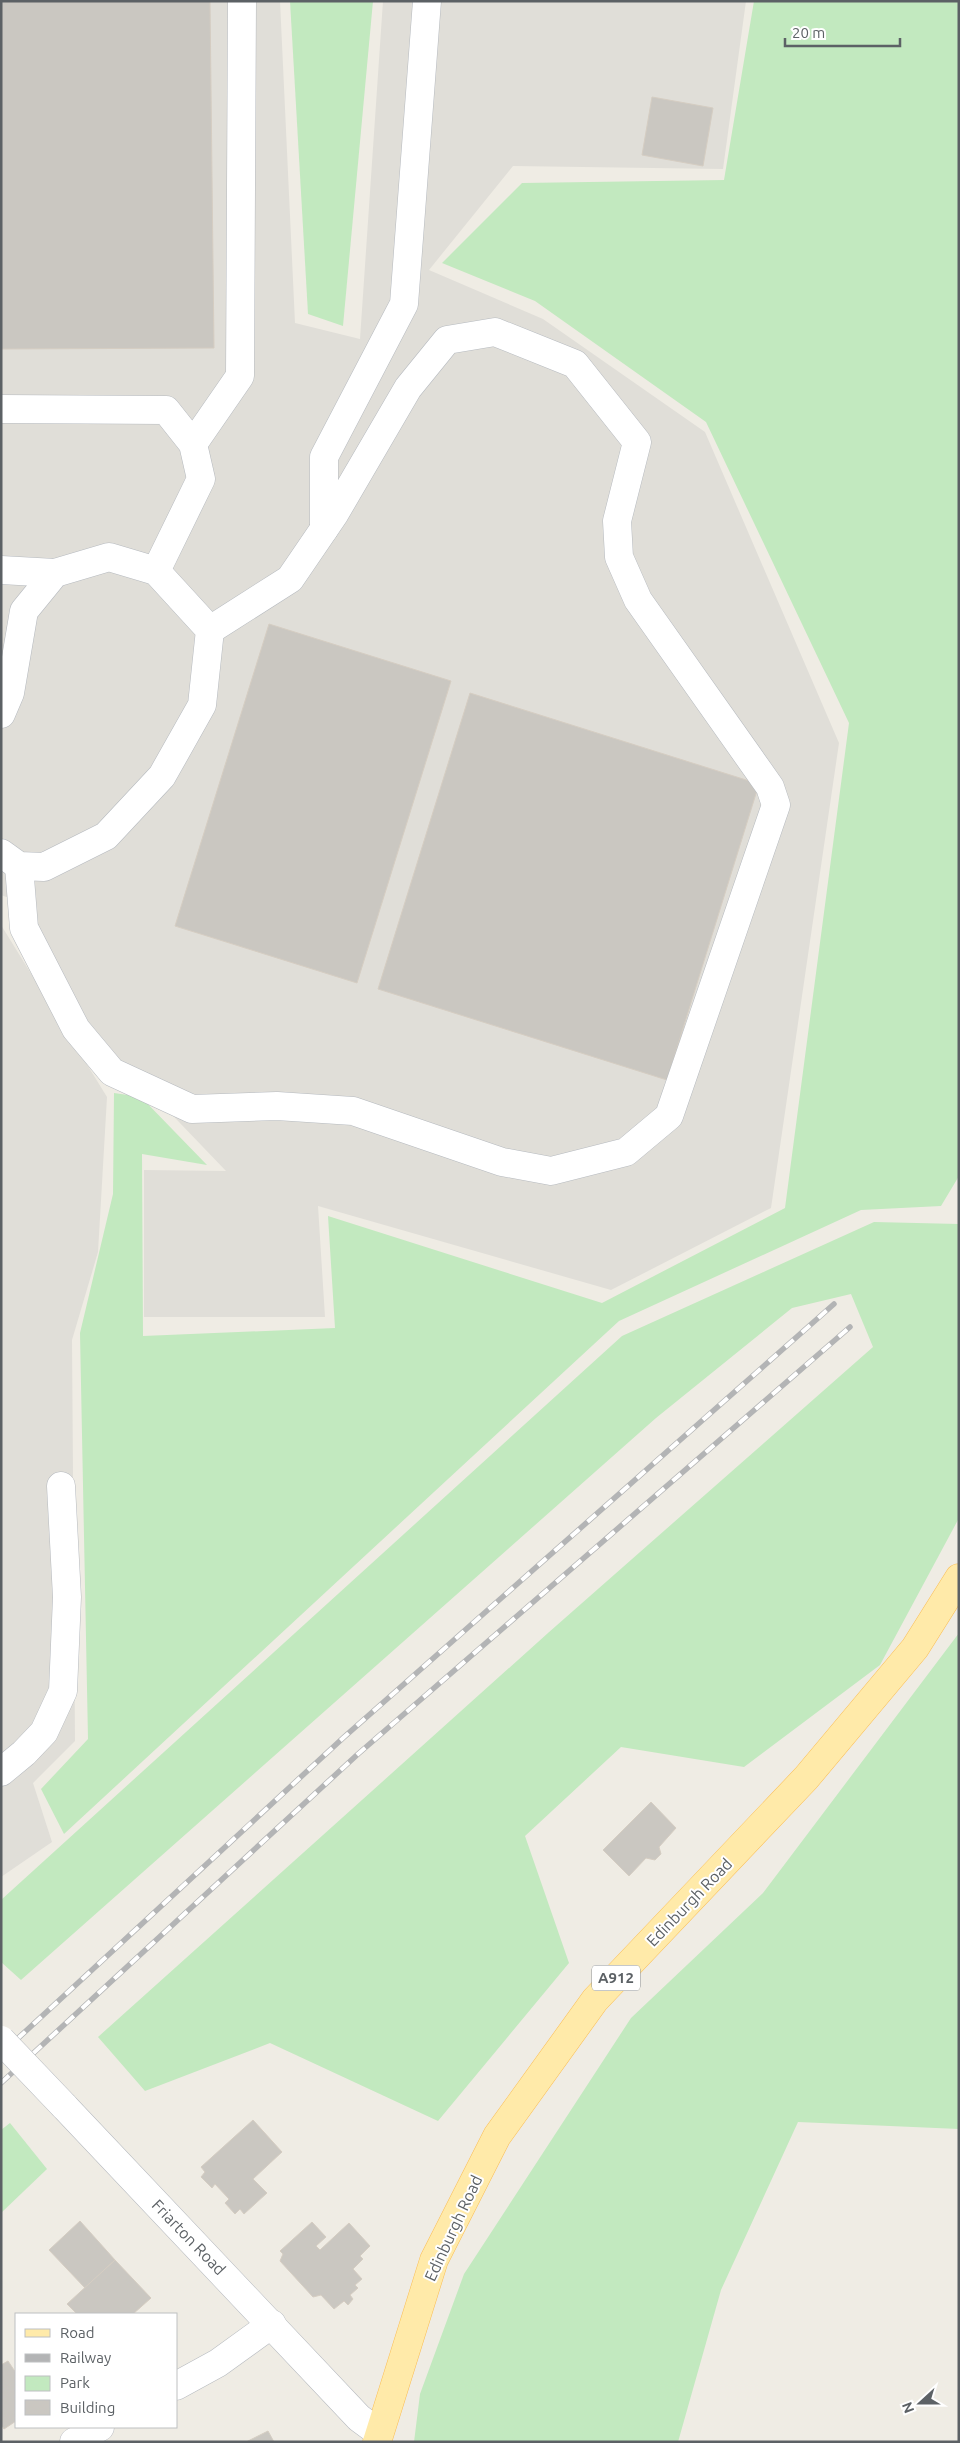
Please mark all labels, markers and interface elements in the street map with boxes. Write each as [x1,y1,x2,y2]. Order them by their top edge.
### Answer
scale bar [785,15,900,47]
text: 20 m [792,24,825,41]
street label: Edinburgh Road [643,1855,735,1949]
road number: A912 [592,1966,640,1990]
street label: Edinburgh Road [421,2172,485,2284]
street label: Friarton Road [149,2196,229,2278]
legend [15,2313,178,2428]
text: Road [60,2324,95,2341]
text: Railway [60,2349,111,2366]
text: Park [60,2374,90,2391]
north arrow [895,2378,945,2428]
text: Building [60,2399,115,2416]
text: N [899,2400,917,2415]

